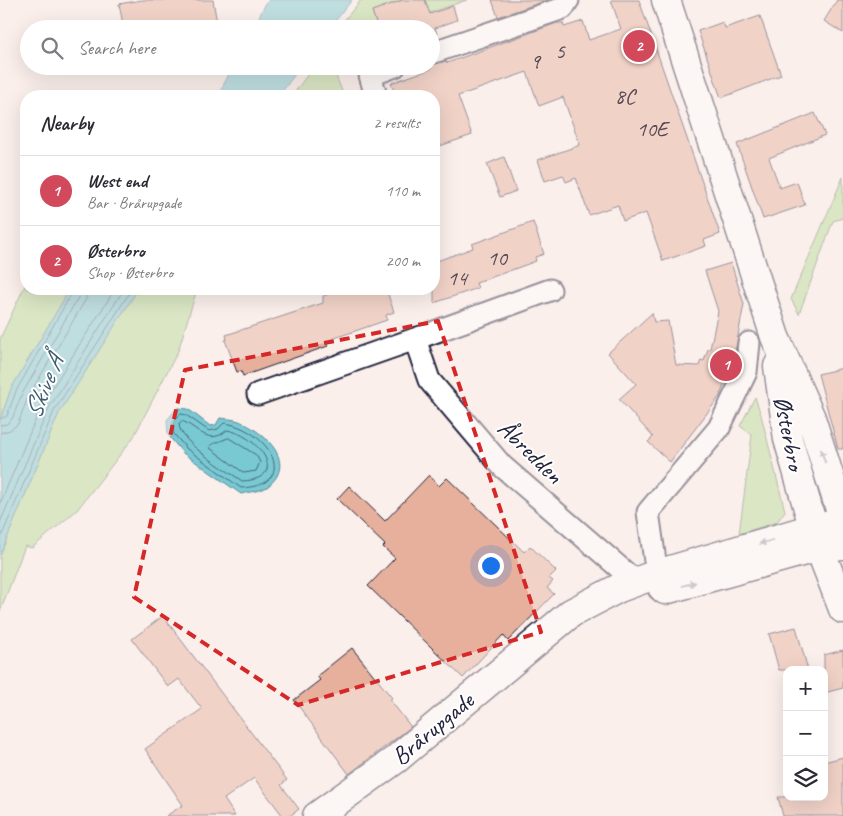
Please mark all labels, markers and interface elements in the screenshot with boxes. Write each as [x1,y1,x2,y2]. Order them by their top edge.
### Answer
search box [20,20,440,75]
pin: 2 [623,27,655,65]
icon: search [38,34,66,62]
text: Search here [78,36,155,60]
house number: 5 [555,37,566,65]
house number: 9 [530,47,542,75]
house number: 8C [615,82,638,110]
text: Nearby [40,110,93,136]
text: 2 results [373,113,420,133]
house number: 10E [636,115,671,143]
text: West end [87,169,147,193]
text: 1 [52,181,60,201]
text: 110 m [386,181,420,201]
text: Bar · Brårupgade [87,193,181,213]
text: Østerbro [87,239,145,263]
house number: 10 [487,244,509,272]
text: 2 [52,251,60,271]
text: 200 m [386,251,420,271]
text: Shop · Østerbro [87,263,173,283]
house number: 14 [447,264,469,292]
water label: Skive Å [16,343,74,423]
pin: 1 [710,346,742,384]
street label: Østerbro [766,393,812,476]
street label: Åbredden [491,413,571,491]
one-way arrow [818,448,826,463]
one-way arrow [758,538,773,546]
your location [478,553,504,579]
one-way arrow [682,580,697,588]
map controls [783,666,828,801]
button: + [783,666,828,711]
street label: Brårupgade [385,684,482,772]
button: − [783,711,828,756]
button: layers [783,756,828,801]

